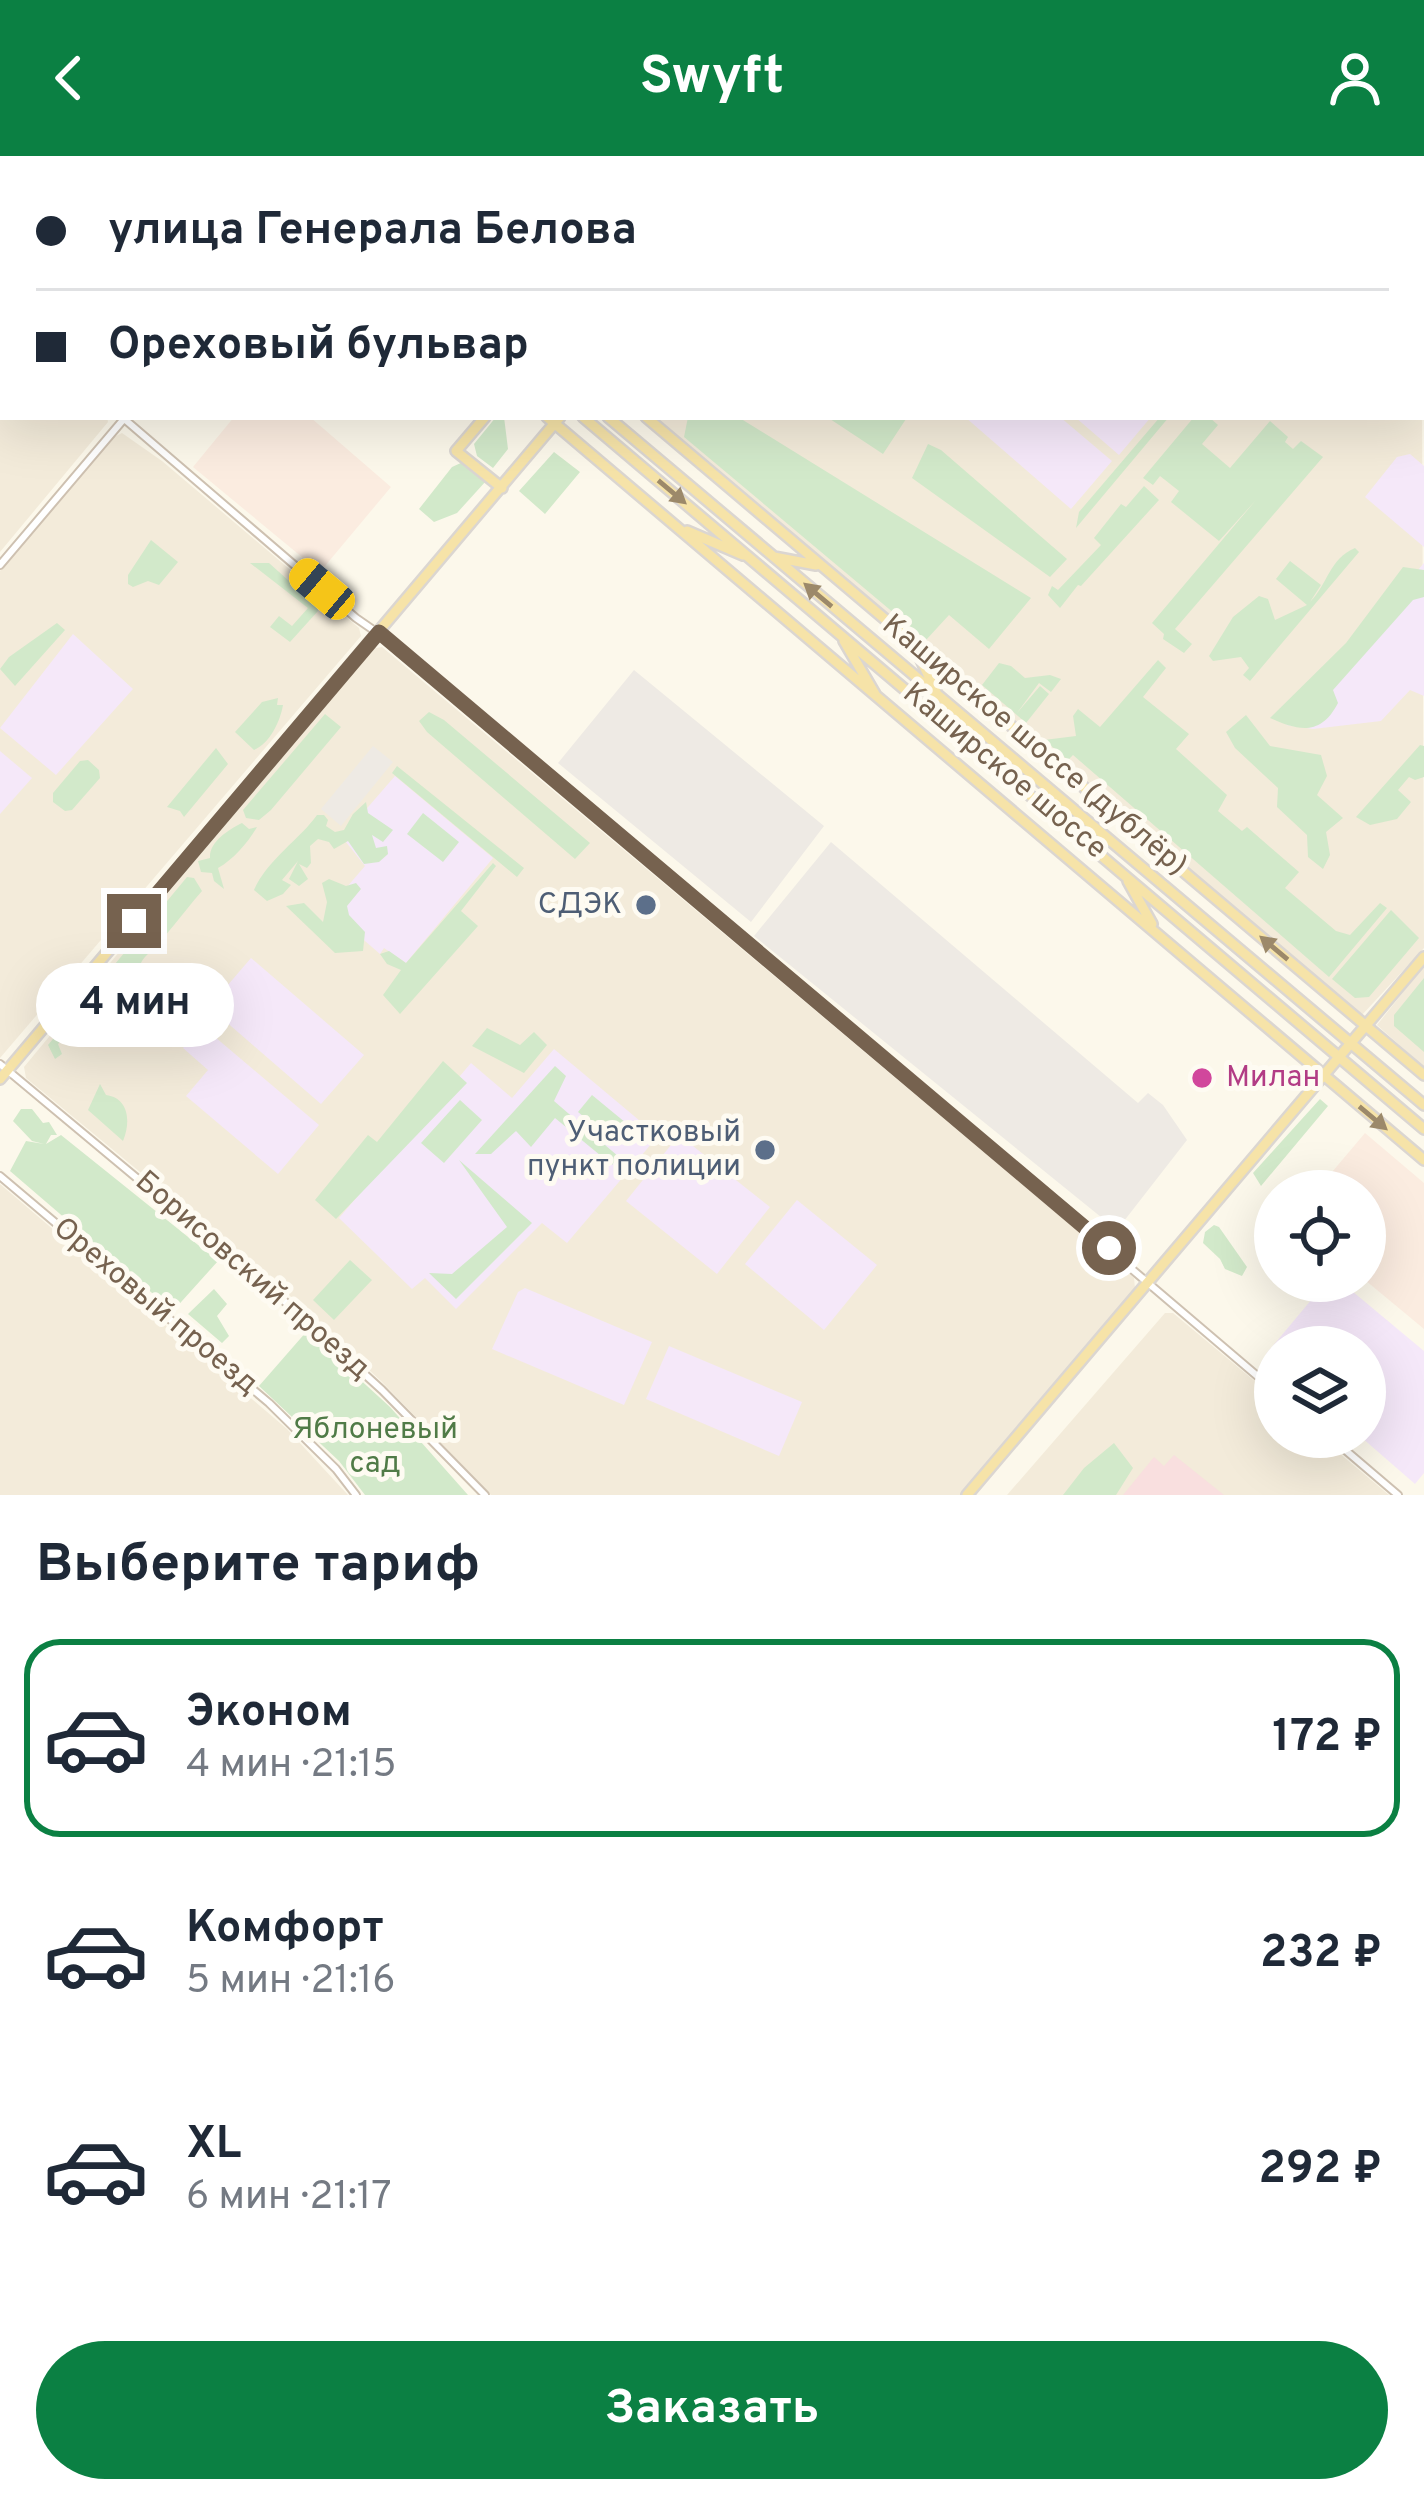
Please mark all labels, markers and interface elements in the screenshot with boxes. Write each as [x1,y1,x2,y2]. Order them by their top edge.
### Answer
text: Swyft [640,44,784,113]
icon: back [36,45,102,111]
icon: person [1322,45,1388,111]
text: улица Генерала Белова [108,203,637,260]
text: Ореховый бульвар [108,318,529,375]
one-way arrow [657,478,688,504]
car [283,552,361,626]
one-way arrow [803,582,833,609]
street label: Каширское шоссе (дублёр) [874,608,1194,884]
street label: Каширское шоссе [895,676,1113,868]
place label: СДЭК [538,887,622,924]
marker: СДЭК [633,892,659,918]
route end [107,894,161,948]
one-way arrow [1259,936,1289,962]
callout: 4 мин [35,963,233,1047]
text: 4 мин [80,980,190,1029]
place label: Милан [1226,1060,1320,1097]
marker: Милан [1189,1065,1215,1091]
one-way arrow [1357,1104,1388,1130]
place label: Участковый пункт полиции [527,1115,741,1186]
marker: Участковый пункт полиции [752,1137,778,1163]
street label: Борисовский проезд [127,1164,377,1388]
map controls [1254,1170,1386,1458]
button: locate [1254,1170,1386,1302]
street label: Ореховый проезд [45,1210,265,1404]
route start [1082,1221,1136,1275]
button: layers [1254,1326,1386,1458]
park label: Яблоневый сад [292,1412,458,1483]
text: Выберите тариф [36,1532,480,1601]
icon: car [42,1684,150,1792]
text: Эконом [186,1685,352,1742]
text: 172 ₽ [1272,1710,1382,1767]
text: 4 мин · 21:15 [186,1742,396,1791]
icon: car [42,1900,150,2008]
text: Комфорт [186,1901,384,1958]
text: 232 ₽ [1260,1926,1382,1983]
text: 5 мин · 21:16 [186,1958,396,2007]
icon: car [42,2116,150,2224]
text: XL [186,2117,241,2174]
text: 292 ₽ [1258,2142,1382,2199]
text: 6 мин · 21:17 [186,2174,392,2223]
button: Заказать [36,2341,1388,2479]

